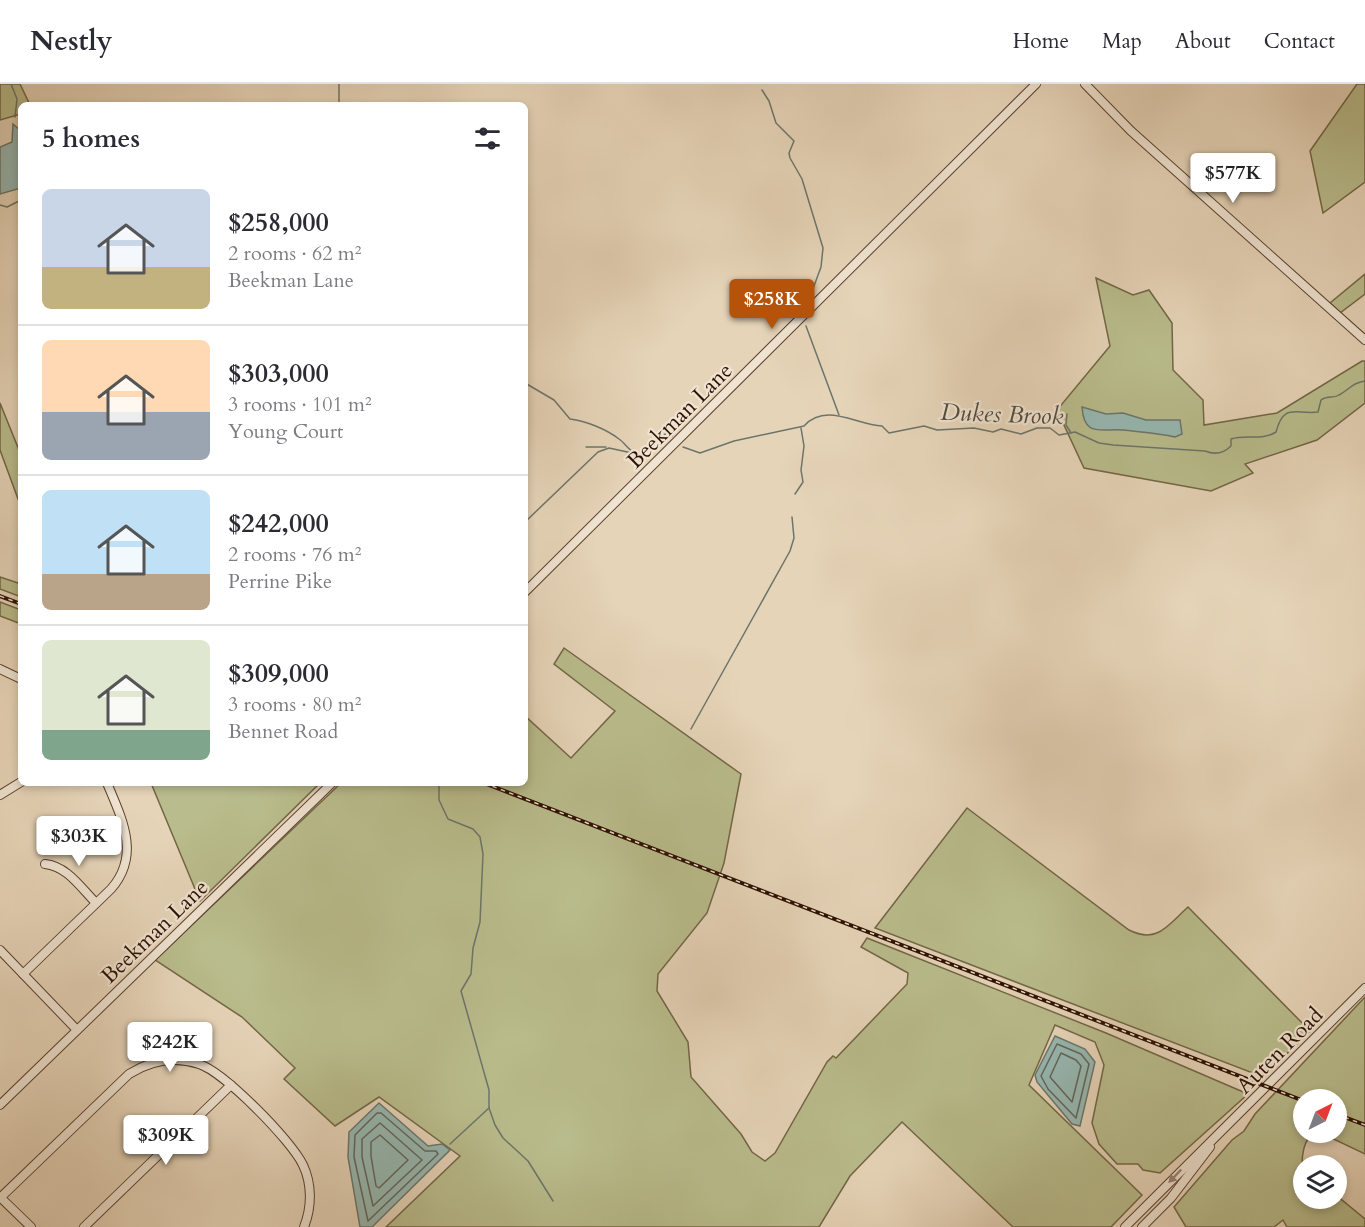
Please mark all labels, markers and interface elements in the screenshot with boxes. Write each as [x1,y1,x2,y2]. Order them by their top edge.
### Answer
text: Nestly [30,22,113,60]
text: Home [1013,27,1069,56]
text: Map [1102,27,1142,56]
text: About [1175,27,1231,56]
text: Contact [1264,27,1335,56]
text: 5 homes [42,121,140,156]
icon: filters [471,122,504,155]
pin: $577K [1191,153,1275,204]
text: $577K [1204,159,1262,186]
text: $258,000 [228,205,329,240]
icon: home [90,213,162,285]
text: 2 rooms · 62 m² [228,240,361,267]
text: Beekman Lane [228,267,354,294]
pin: $258K [730,279,814,330]
text: $258K [743,285,801,312]
text: $303,000 [228,356,329,391]
street label: Beekman Lane [620,356,739,475]
icon: home [90,364,162,436]
text: 3 rooms · 101 m² [228,391,372,418]
water label: Dukes Brook [940,396,1064,433]
text: Young Court [228,418,343,445]
text: $242,000 [228,506,329,541]
icon: home [90,514,162,586]
text: 2 rooms · 76 m² [228,541,361,568]
text: Perrine Pike [228,568,332,595]
text: $309,000 [228,656,329,691]
icon: home [90,664,162,736]
text: 3 rooms · 80 m² [228,691,361,718]
text: Bennet Road [228,718,338,745]
pin: $303K [37,816,121,867]
text: $303K [50,822,108,849]
street label: Beekman Lane [94,873,215,991]
street label: Auten Road [1230,1001,1330,1101]
pin: $242K [128,1022,212,1073]
text: $242K [141,1028,199,1055]
north arrow [1293,1089,1347,1143]
map controls [1293,1089,1347,1209]
pin: $309K [124,1115,208,1166]
text: $309K [137,1121,195,1148]
button: layers [1293,1155,1347,1209]
one-way arrow [1169,1168,1183,1182]

